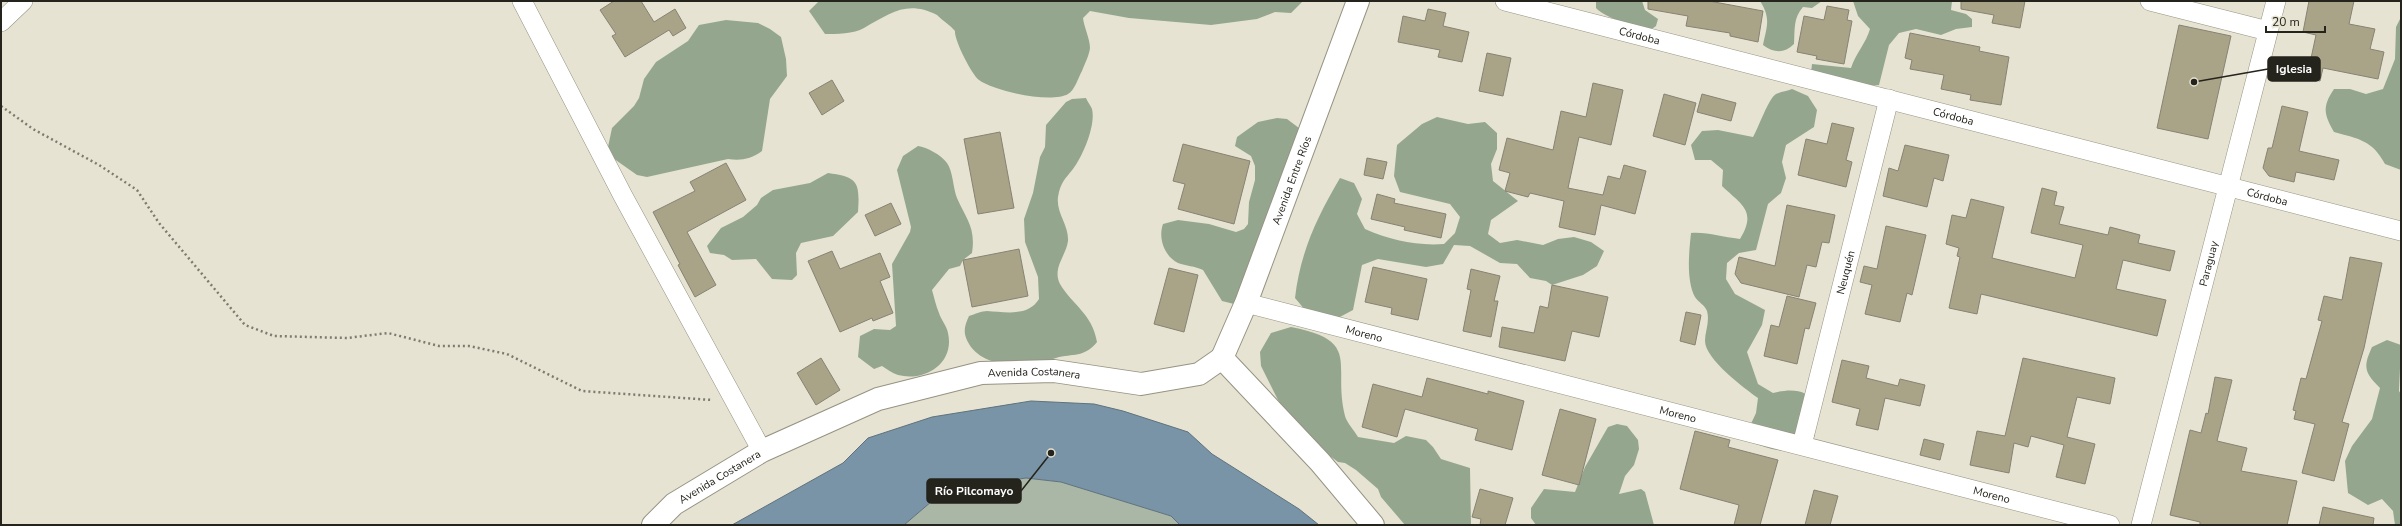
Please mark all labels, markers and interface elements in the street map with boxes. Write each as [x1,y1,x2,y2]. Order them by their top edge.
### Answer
scale bar [2266,8,2325,34]
text: 20 m [2272,14,2300,30]
street label: Córdoba [1617,24,1662,49]
callout: Iglesia [2268,57,2320,81]
text: Iglesia [2276,61,2312,77]
street label: Córdoba [1931,104,1976,129]
street label: Avenida Entre Ríos [1269,134,1315,227]
street label: Córdoba [2245,185,2289,210]
street label: Paraguay [2196,239,2222,288]
street label: Neuquén [1833,249,1859,296]
street label: Moreno [1344,322,1384,346]
street label: Avenida Costanera [988,364,1082,383]
street label: Moreno [1658,403,1698,426]
street label: Avenida Costanera [676,446,764,507]
callout: Río Pilcomayo [927,479,1021,503]
text: Río Pilcomayo [935,483,1013,499]
street label: Moreno [1972,483,2012,507]

